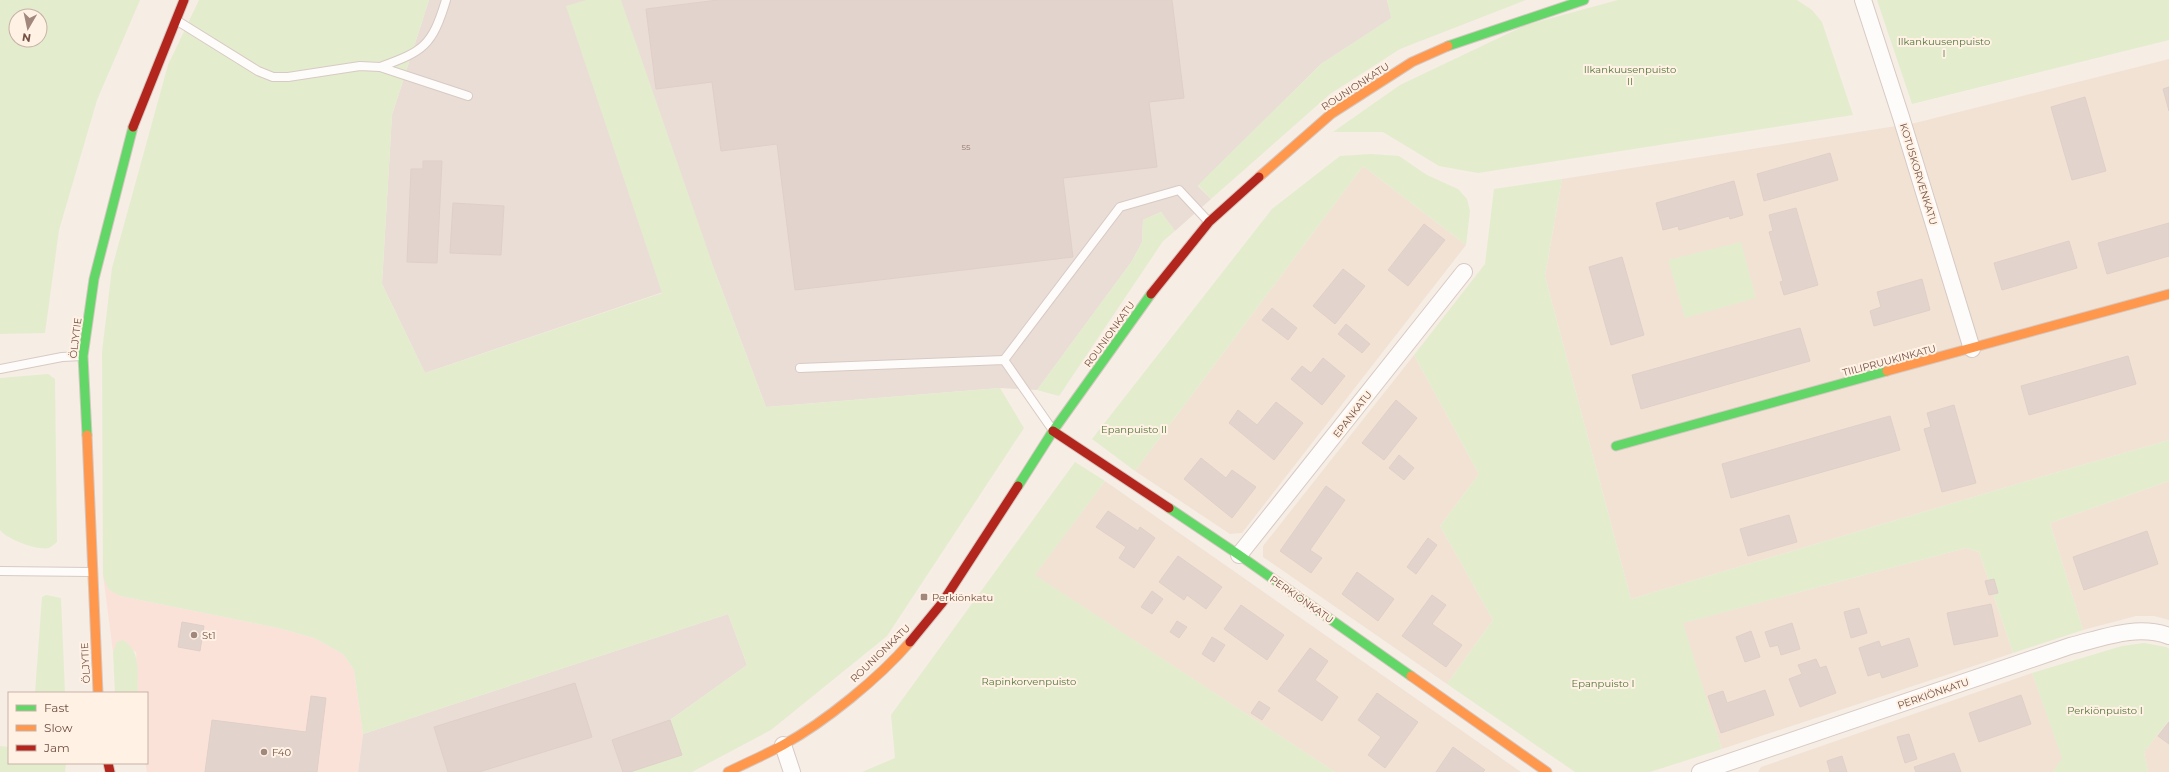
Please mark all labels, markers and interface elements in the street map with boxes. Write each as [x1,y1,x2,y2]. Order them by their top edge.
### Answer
north arrow [8,8,48,48]
text: N [21,30,32,45]
park label: Ilkankuusenpuisto I [1898,35,1990,60]
street label: ROUNIONKATU [1319,60,1392,113]
park label: Ilkankuusenpuisto II [1584,63,1676,88]
street label: KOTUSKORVENKATU [1897,122,1940,227]
house number: 55 [961,142,971,152]
street label: ROUNIONKATU [1081,299,1138,370]
street label: ÖLJYTIE [67,317,84,359]
street label: TIILIPRUUKINKATU [1841,342,1937,379]
street label: EPANKATU [1330,388,1375,440]
park label: Epanpuisto II [1101,423,1167,436]
street label: PERKIÖNKATU [1267,573,1336,626]
place label: Perkiönkatu [932,591,993,604]
marker: Perkiönkatu [919,592,929,602]
street label: ROUNIONKATU [848,621,913,685]
place label: St1 [202,629,216,642]
marker: St1 [189,630,199,640]
street label: ÖLJYTIE [78,642,93,684]
park label: Rapinkorvenpuisto [982,675,1076,688]
street label: PERKIÖNKATU [1896,675,1971,712]
park label: Epanpuisto I [1572,677,1634,690]
legend [8,692,148,764]
text: Fast [44,700,69,715]
park label: Perkiönpuisto I [2067,704,2143,717]
text: Slow [44,720,73,735]
text: Jam [43,740,70,755]
place label: F40 [272,746,291,759]
marker: F40 [259,747,269,757]

